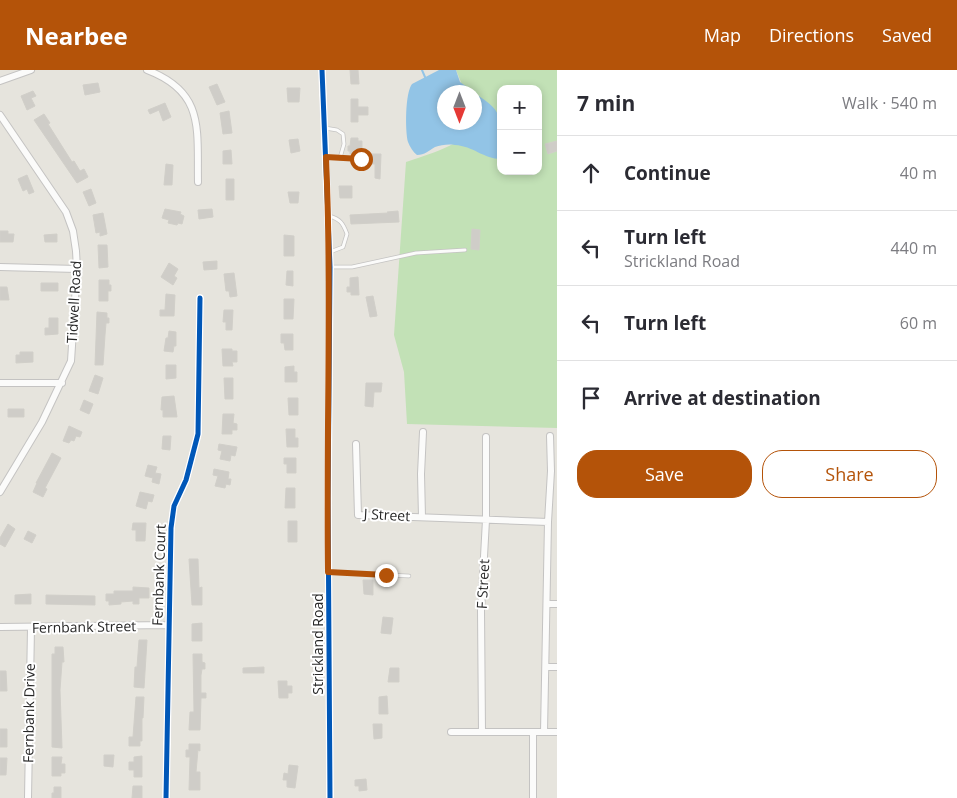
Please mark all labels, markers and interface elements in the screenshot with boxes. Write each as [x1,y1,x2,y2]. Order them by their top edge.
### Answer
text: Nearbee [25,19,128,52]
text: Map [704,23,741,47]
text: Directions [769,23,854,47]
text: Saved [882,23,932,47]
north arrow [437,85,482,130]
map controls [497,85,542,175]
button: + [497,85,542,130]
text: 7 min [577,89,635,117]
text: Walk · 540 m [842,92,937,114]
button: − [497,130,542,175]
route start [350,148,373,171]
icon: ahead [577,159,605,187]
text: Continue [624,160,711,186]
text: 40 m [900,162,937,184]
text: Turn left [624,224,706,250]
icon: left [577,234,605,262]
text: 440 m [891,237,937,259]
text: Strickland Road [624,250,740,272]
street label: Tidwell Road [62,260,85,344]
icon: left [577,309,605,337]
text: Turn left [624,310,706,336]
text: 60 m [900,312,937,334]
icon: arrive [577,384,605,412]
text: Arrive at destination [624,385,821,411]
button: Save [577,450,752,498]
button: Share [762,450,937,498]
street label: J Street [361,504,411,525]
street label: Fernbank Court [147,524,170,626]
street label: F Street [472,559,493,609]
route end [375,564,398,587]
street label: Strickland Road [308,593,327,695]
street label: Fernbank Street [32,616,136,637]
street label: Fernbank Drive [18,663,39,763]

